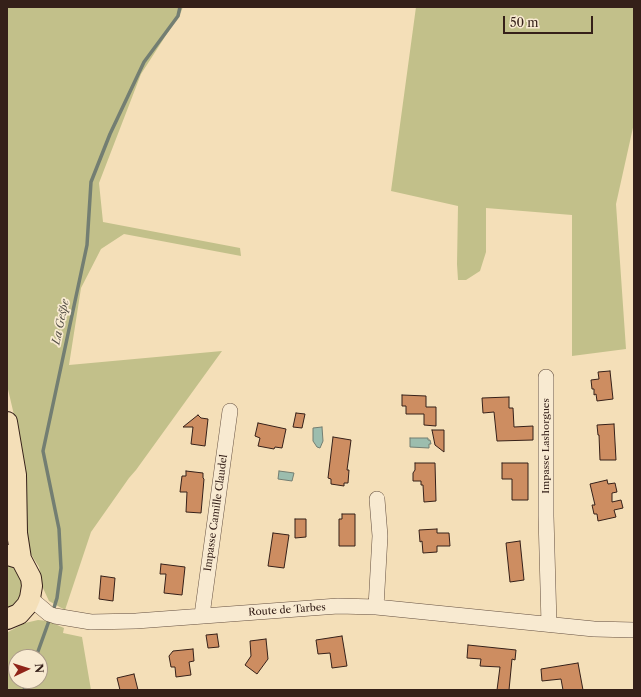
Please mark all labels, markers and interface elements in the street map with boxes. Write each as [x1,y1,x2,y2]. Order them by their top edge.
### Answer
scale bar [505,8,595,34]
text: 50 m [510,15,539,30]
water label: La Gespe [50,298,72,346]
street label: Impasse Lashorgues [540,398,552,494]
street label: Impasse Camille Claudel [202,454,230,572]
street label: Route de Tarbes [248,601,326,619]
north arrow [8,649,48,689]
text: N [32,663,46,673]

